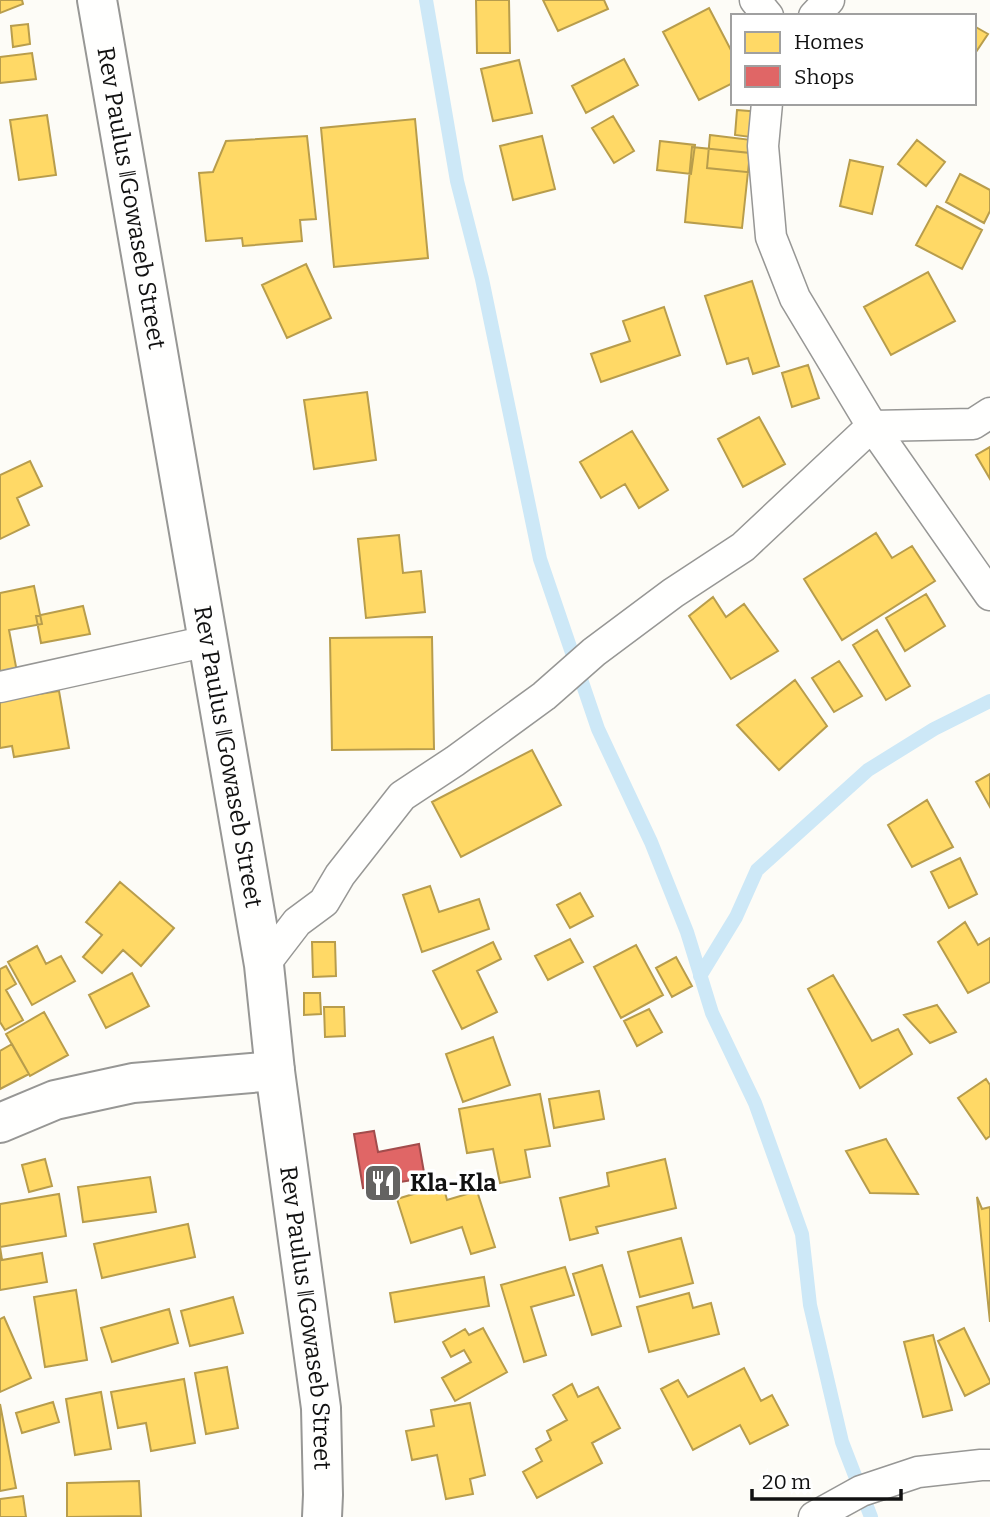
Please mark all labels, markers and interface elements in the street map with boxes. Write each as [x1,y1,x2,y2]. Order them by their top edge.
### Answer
legend [731,14,976,105]
text: Homes [794,29,864,55]
street label: Rev Paulus ǁGowaseb Street [91,45,171,352]
text: Shops [794,64,854,90]
street label: Rev Paulus ǁGowaseb Street [188,604,268,910]
restaurant icon: Kla-Kla [362,1162,404,1204]
street label: Rev Paulus ǁGowaseb Street [274,1164,336,1471]
place label: Kla-Kla [410,1169,497,1197]
scale bar [752,1458,901,1502]
text: 20 m [762,1469,811,1495]

